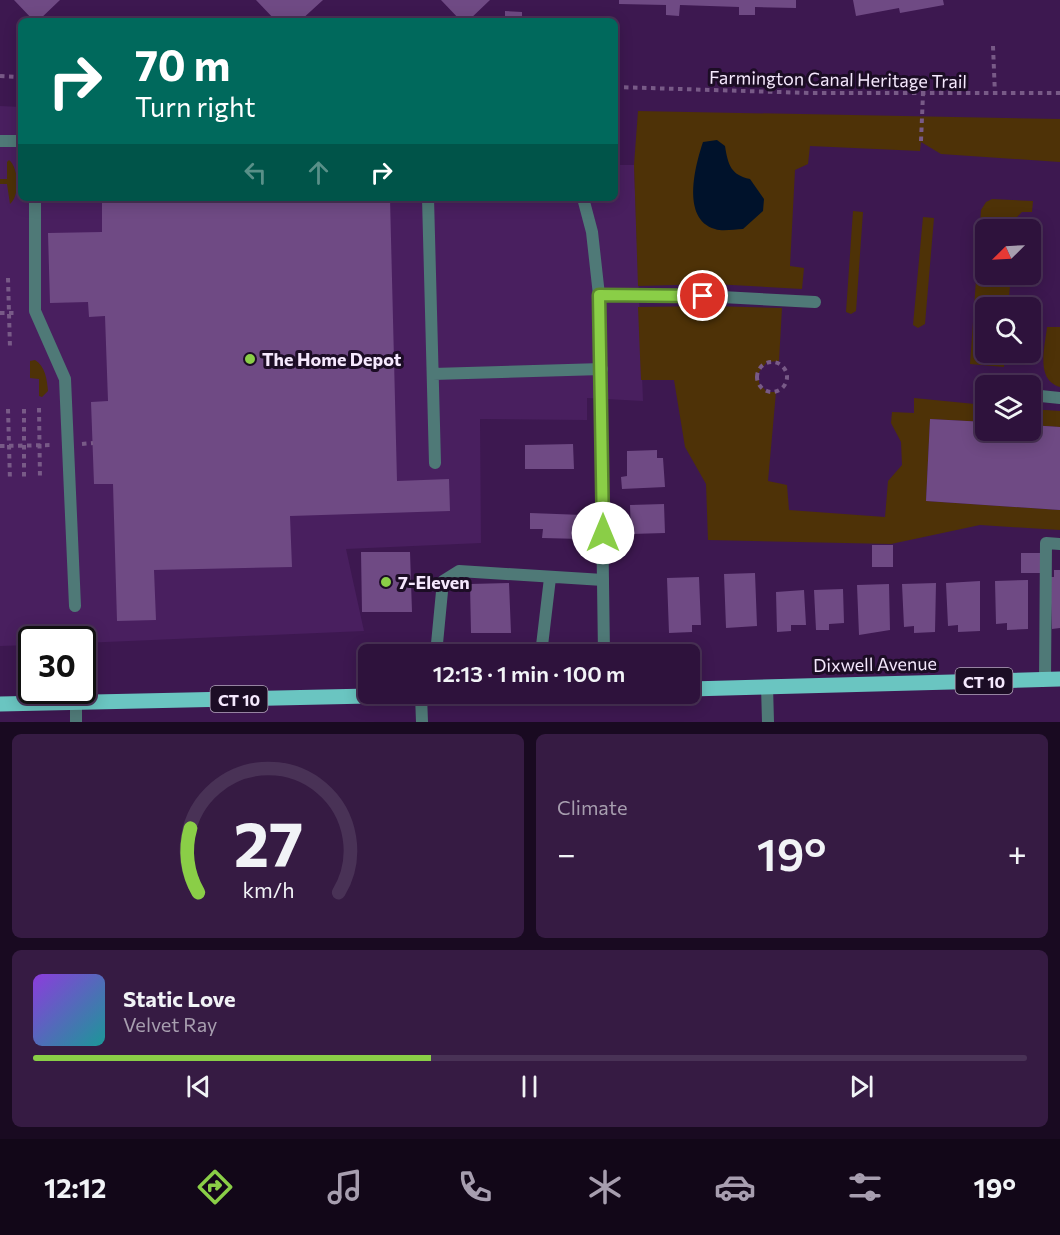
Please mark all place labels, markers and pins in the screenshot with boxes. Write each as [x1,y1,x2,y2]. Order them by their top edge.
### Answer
pin [677,270,728,321]
place label: The Home Depot [262,348,402,370]
marker: The Home Depot [243,352,257,366]
place label: 7-Eleven [398,571,470,593]
marker: 7-Eleven [379,575,393,589]

